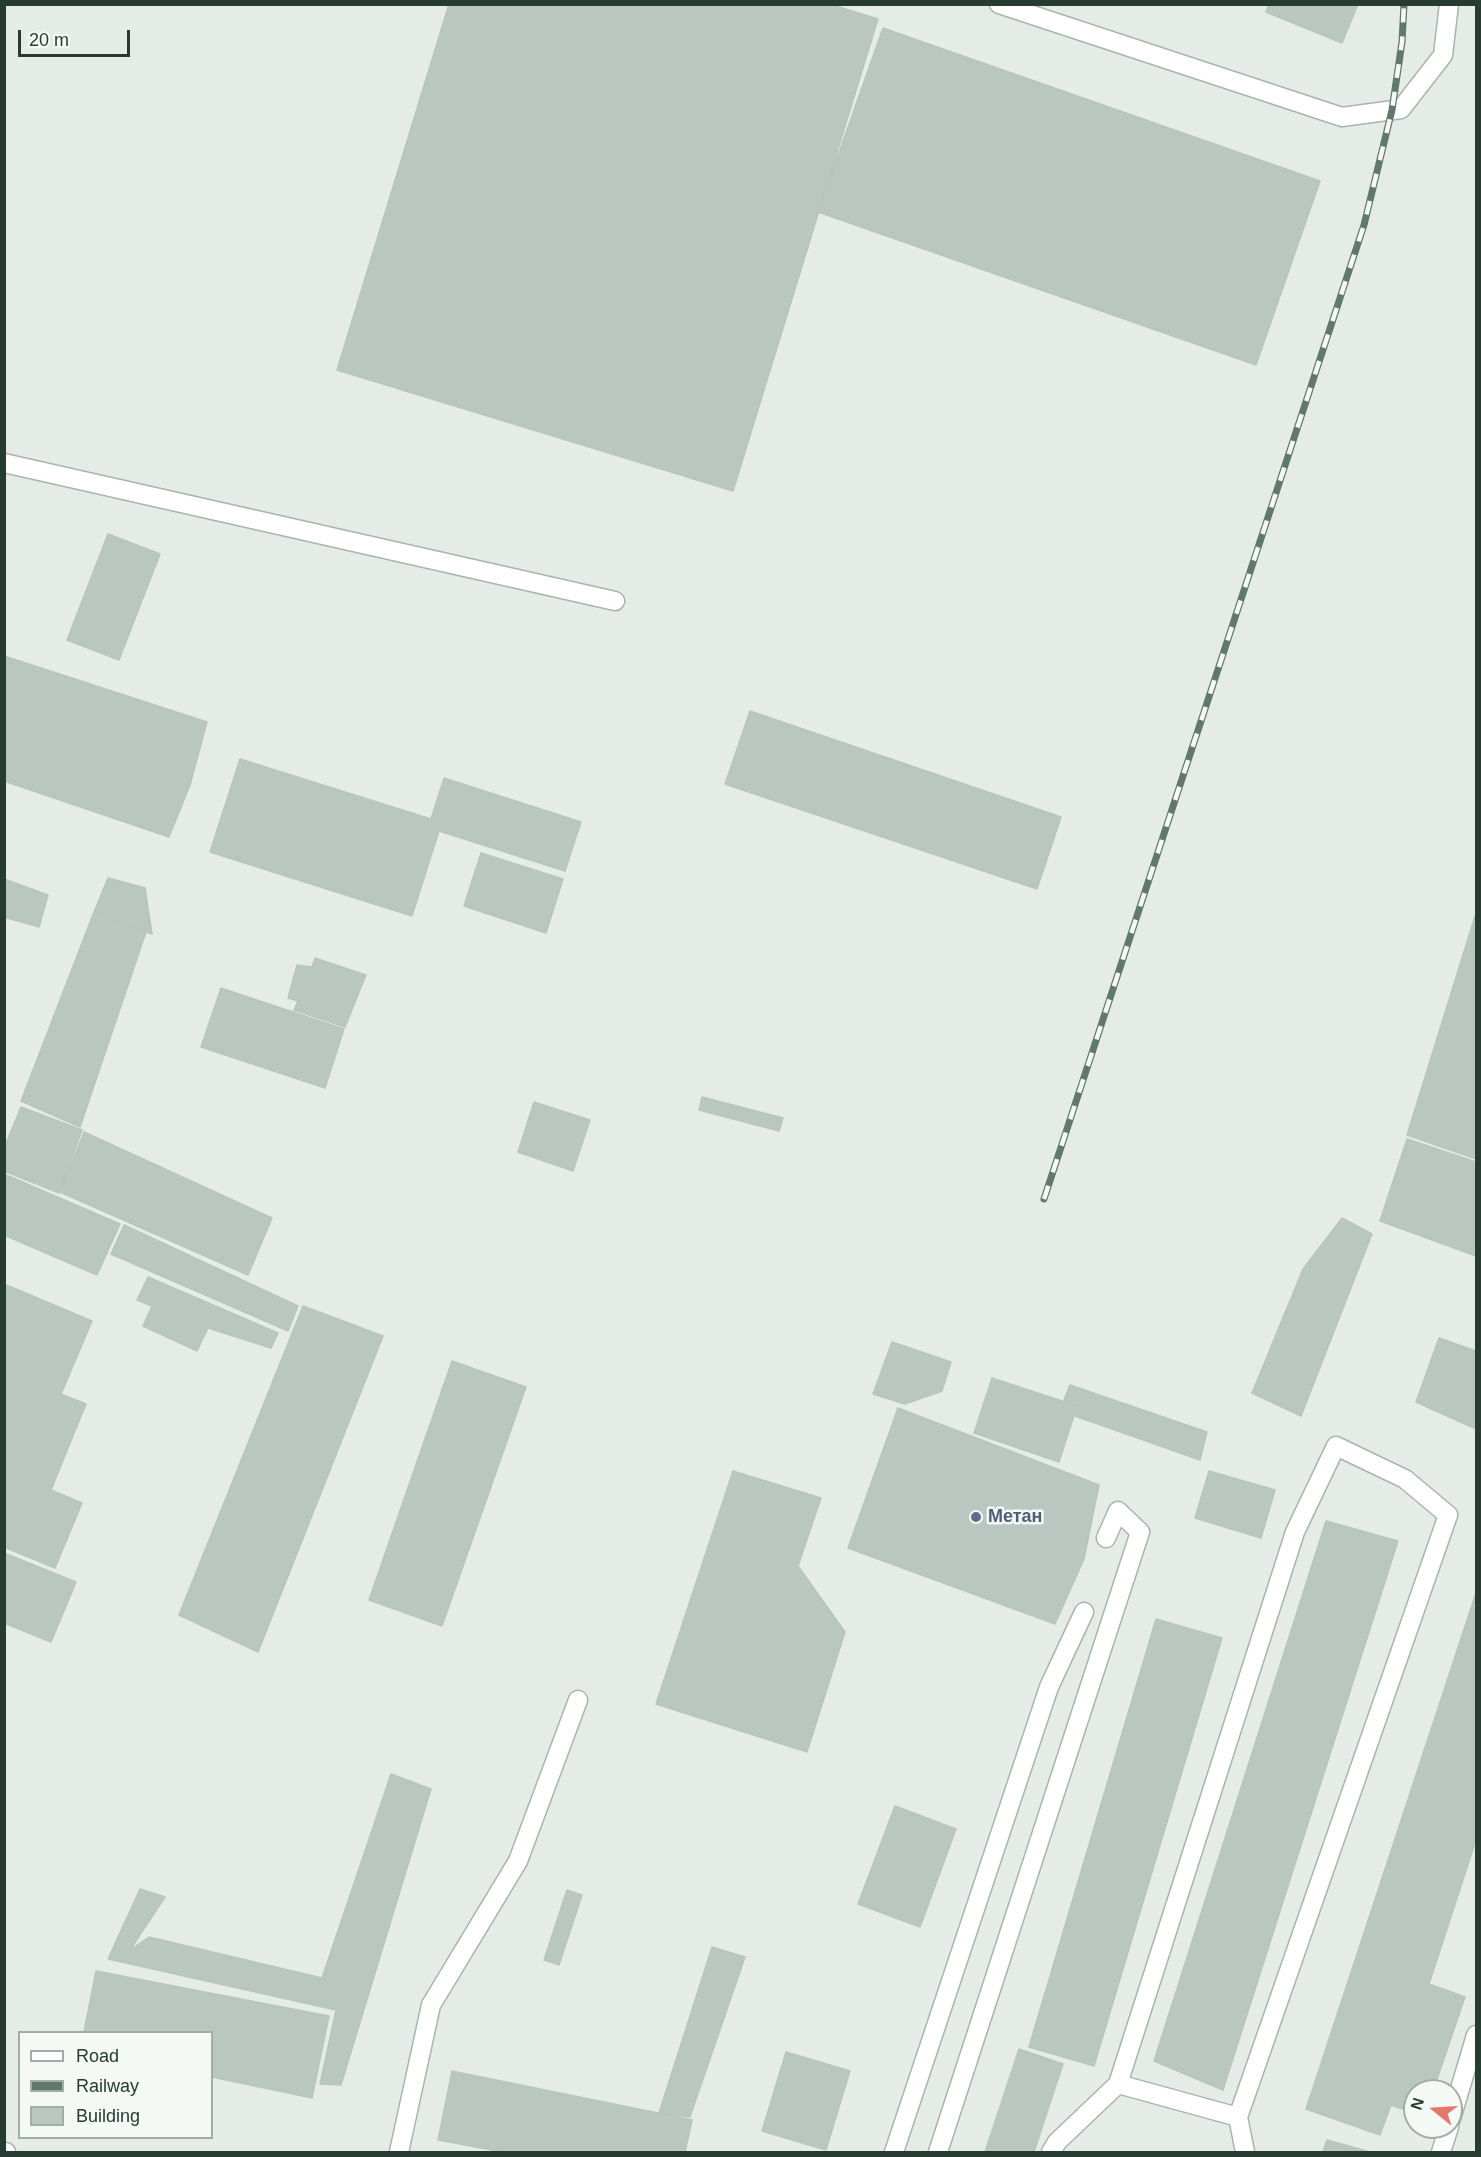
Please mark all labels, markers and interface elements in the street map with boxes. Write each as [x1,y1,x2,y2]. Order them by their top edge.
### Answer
scale bar [21,18,134,56]
text: 20 m [29,30,69,50]
place label: Метан [988,1506,1042,1528]
marker: Метан [969,1510,983,1524]
legend [18,2031,213,2139]
text: Road [76,2046,119,2066]
text: Railway [76,2076,139,2096]
north arrow [1403,2079,1463,2139]
text: N [1407,2096,1427,2112]
text: Building [76,2106,140,2126]

